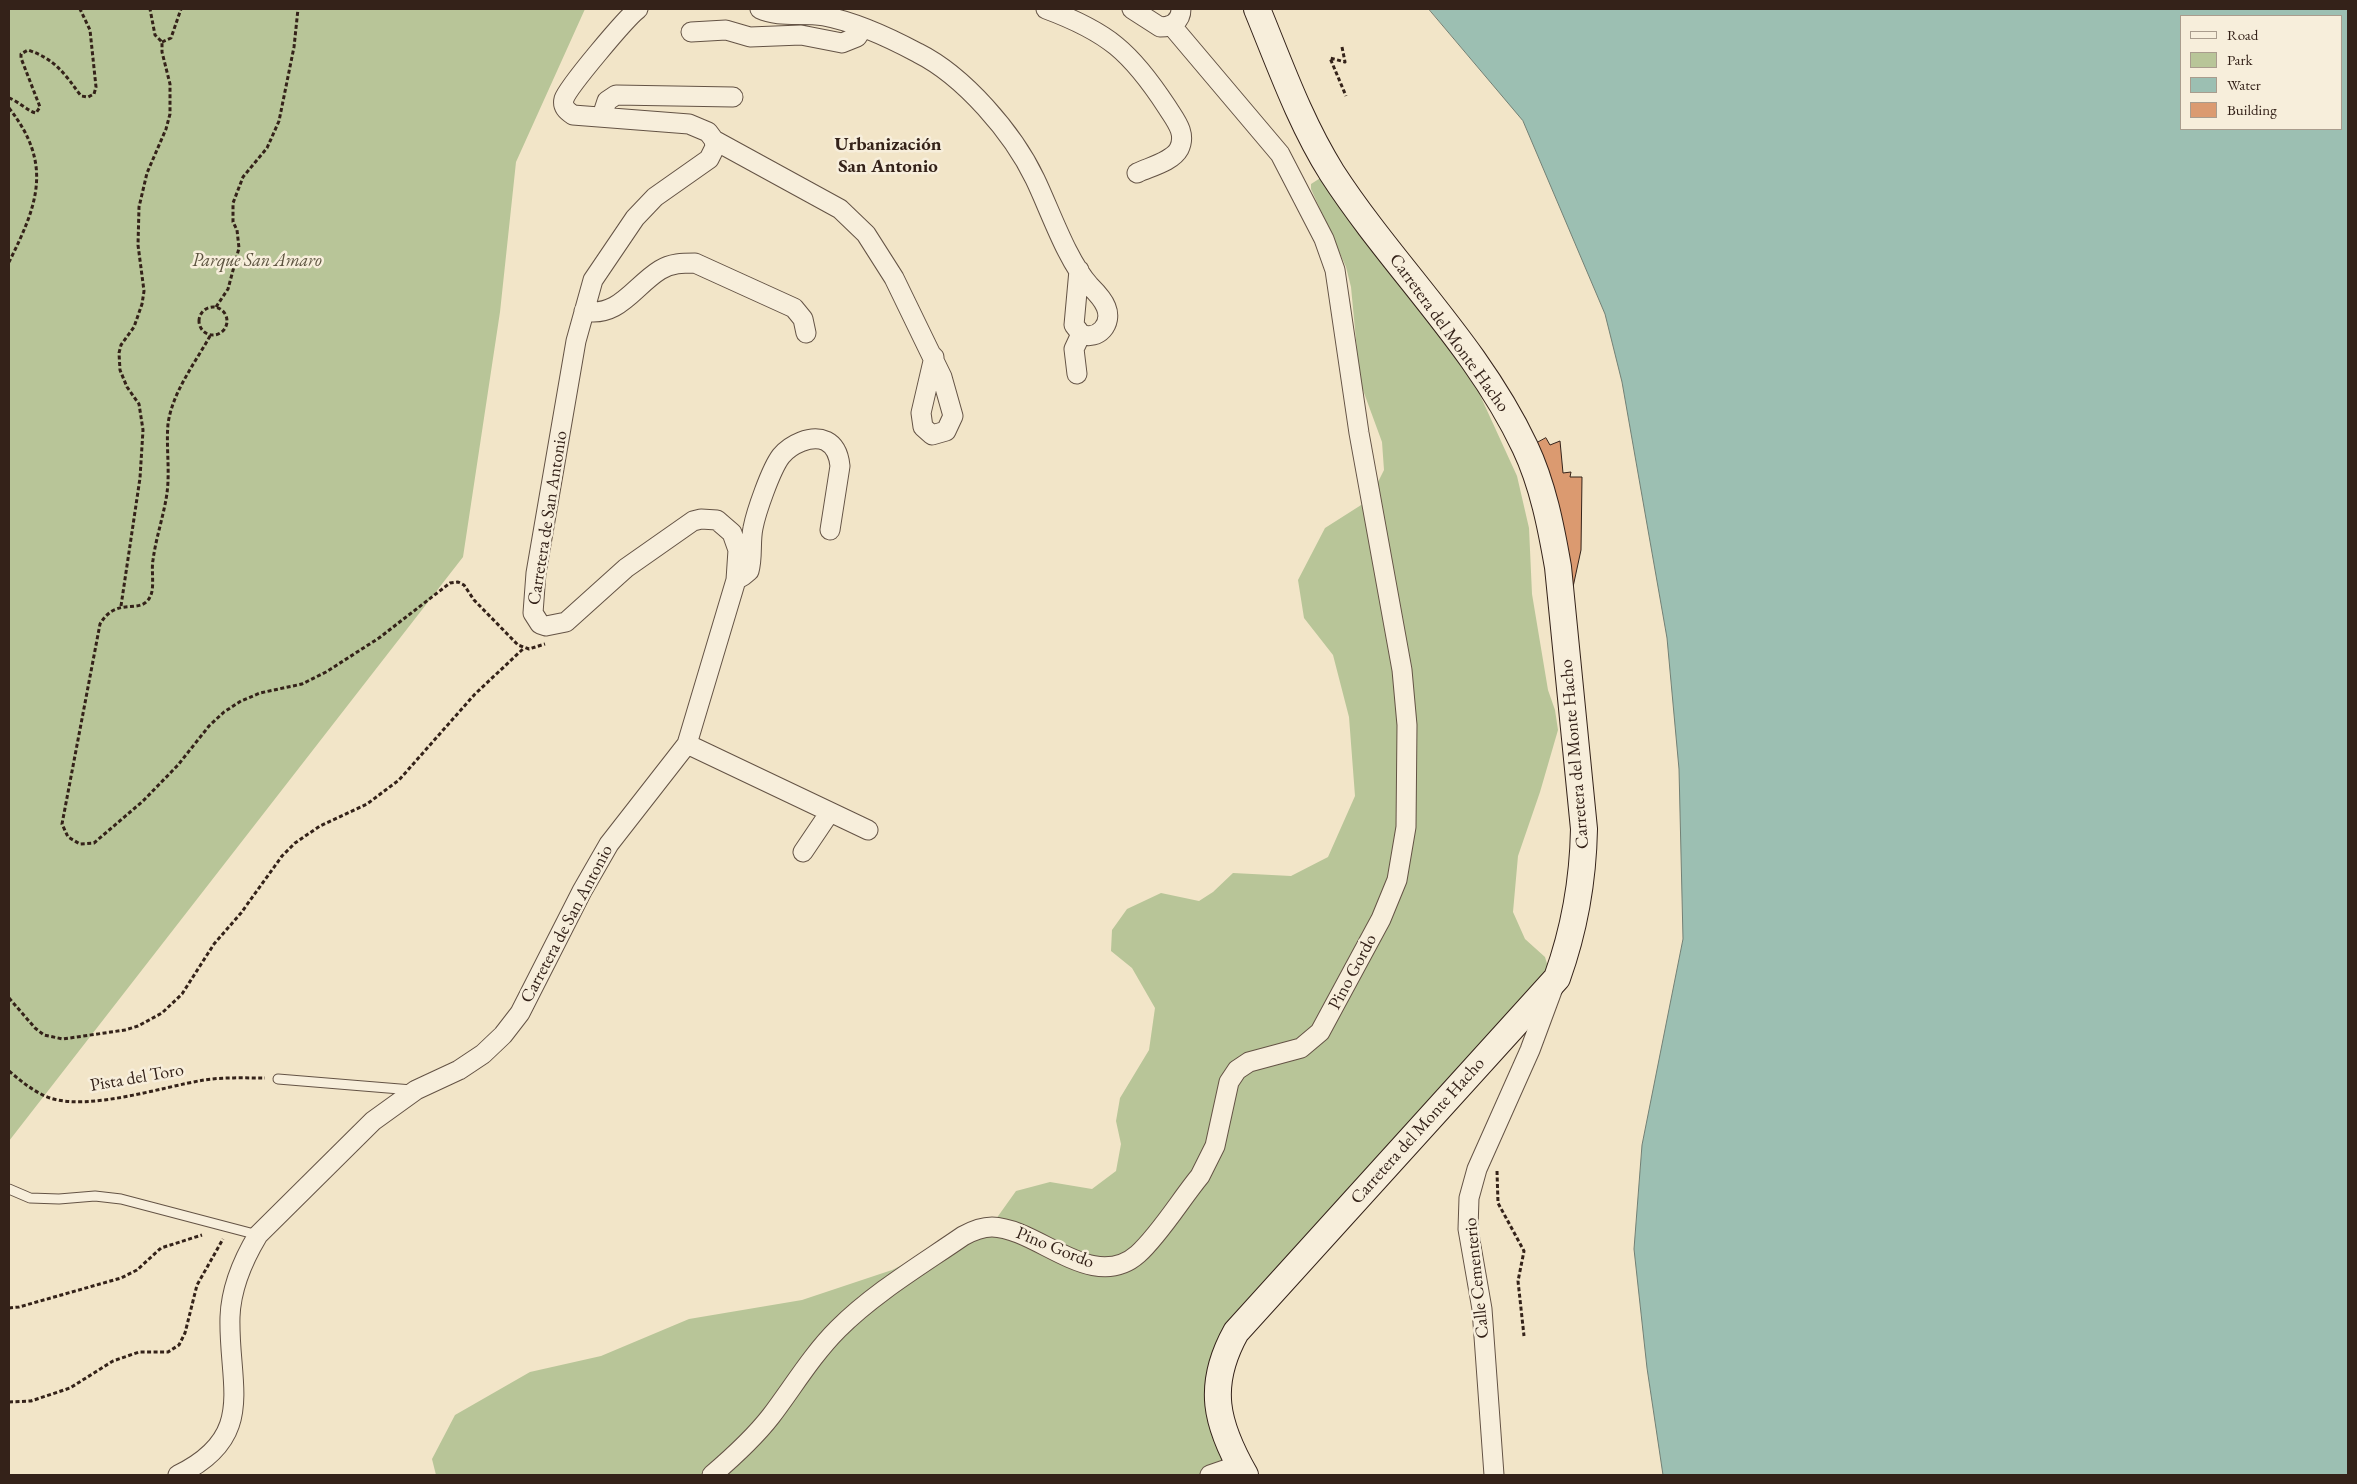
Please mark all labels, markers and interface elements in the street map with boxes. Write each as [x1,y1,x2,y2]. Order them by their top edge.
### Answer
legend [2180,15,2342,130]
text: Road [2227,25,2258,44]
text: Park [2227,50,2253,69]
text: Water [2227,75,2261,94]
text: Building [2227,100,2277,119]
district label: Urbanización San Antonio [834,134,942,178]
park label: Parque San Amaro [192,250,322,272]
street label: Carretera del Monte Hacho [1384,250,1514,416]
street label: Carretera de San Antonio [524,429,572,607]
street label: Carretera del Monte Hacho [1556,658,1594,850]
street label: Carretera de San Antonio [516,841,618,1007]
street label: Pino Gordo [1324,931,1382,1013]
street label: Carretera del Monte Hacho [1346,1053,1490,1209]
street label: Pista del Toro [89,1059,185,1097]
street label: Calle Cementerio [1460,1216,1494,1340]
street label: Pino Gordo [1013,1223,1097,1273]

